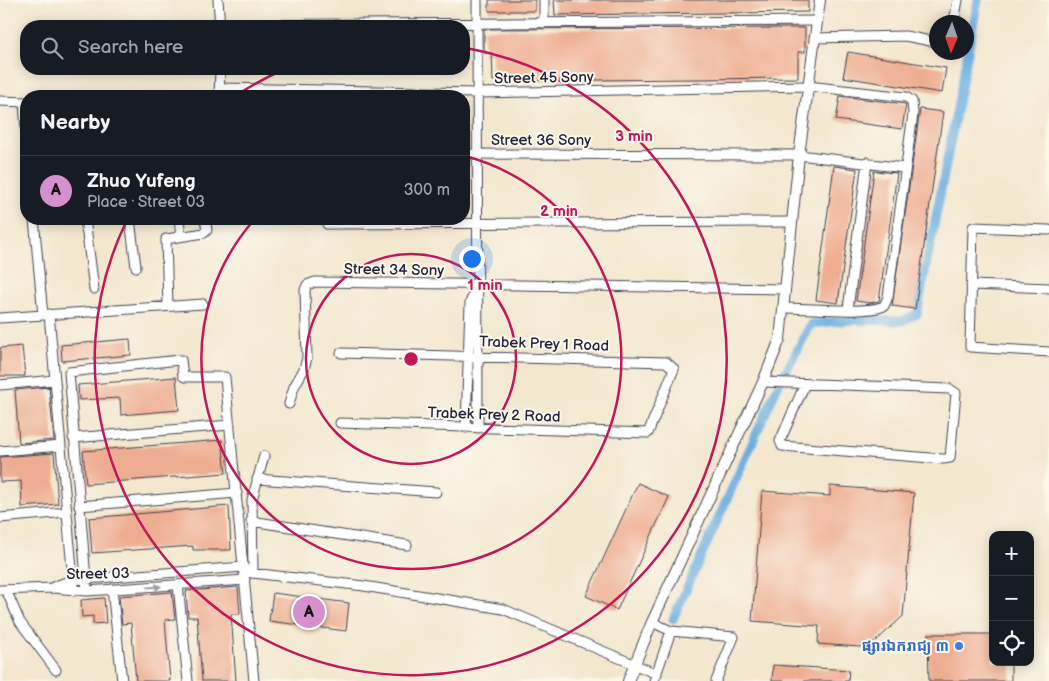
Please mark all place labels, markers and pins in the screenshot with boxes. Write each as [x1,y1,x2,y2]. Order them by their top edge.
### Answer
centre of rings [402,350,420,368]
pin: A [293,593,325,631]
place label: ផ្សារឯករាជ្យ ៣ [861,637,949,656]
marker: ផ្សារឯករាជ្យ ៣ [953,640,965,652]

